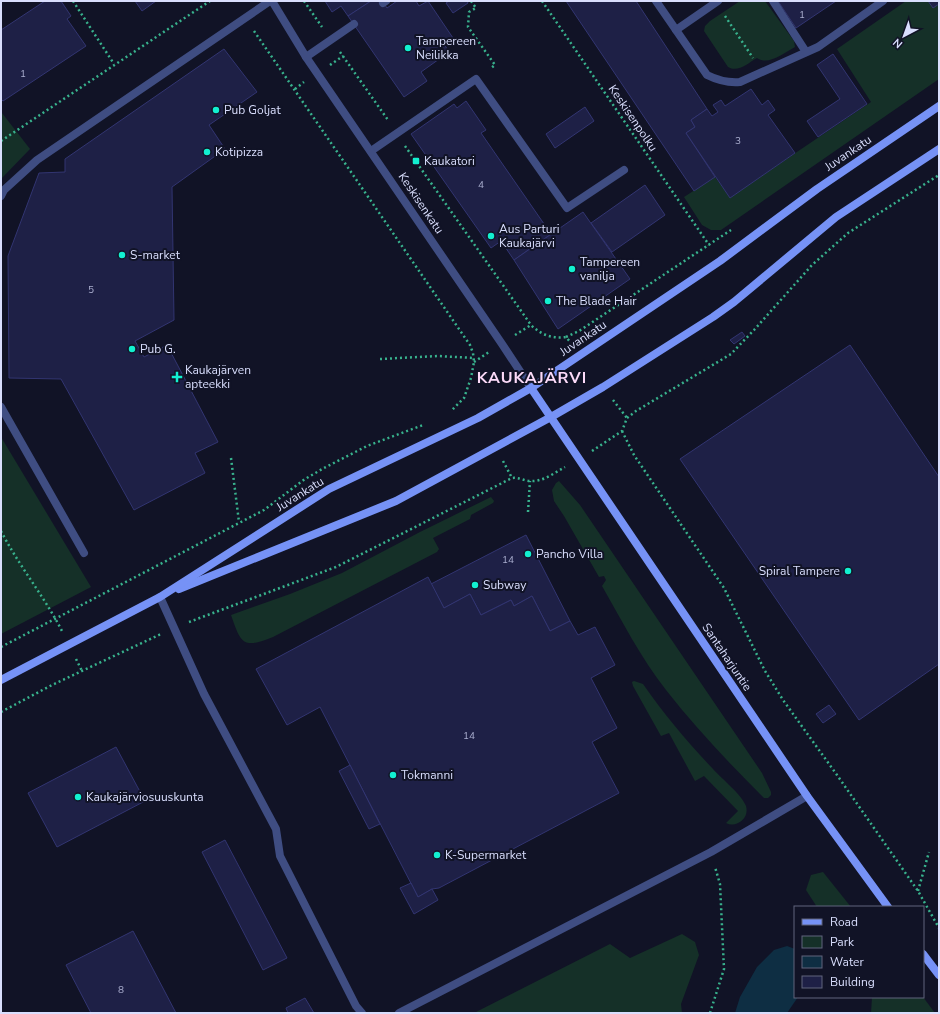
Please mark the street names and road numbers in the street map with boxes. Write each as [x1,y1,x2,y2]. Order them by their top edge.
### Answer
street label: Keskisenpolku [605,82,661,154]
street label: Juvankatu [821,132,874,175]
street label: Keskisenkatu [395,169,447,237]
street label: Juvankatu [556,317,609,360]
street label: Juvankatu [272,473,327,515]
street label: Santaharjuntie [698,620,756,694]

